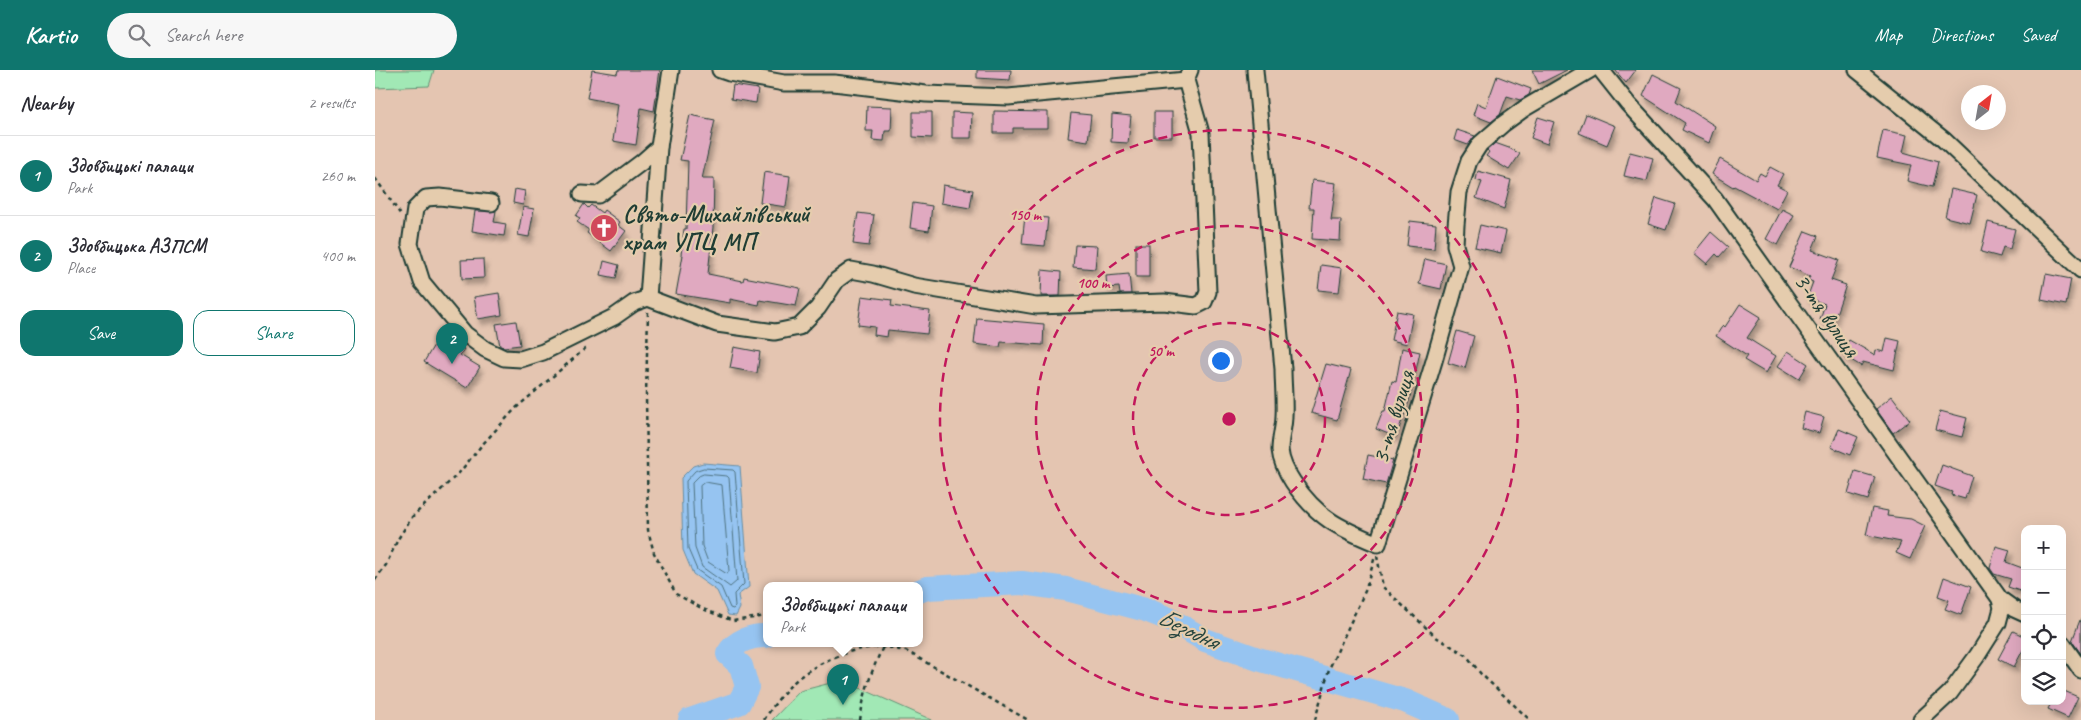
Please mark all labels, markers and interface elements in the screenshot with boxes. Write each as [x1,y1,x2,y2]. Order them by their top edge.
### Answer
search box [107,13,457,58]
text: Kartio [25,20,77,50]
icon: search [125,21,153,49]
text: Search here [165,23,242,47]
text: Map [1875,24,1902,46]
text: Directions [1930,24,1993,46]
text: Saved [2021,24,2056,46]
north arrow [1961,85,2006,130]
text: Nearby [20,90,73,116]
text: 2 results [308,93,355,113]
text: Здовбицькі палаци [67,154,193,178]
text: 1 [32,166,40,186]
text: 260 m [321,166,355,186]
text: Park [67,178,92,198]
place label: Свято-Михайлівський храм УПЦ МП [623,199,812,257]
text: 150 m [1009,206,1043,225]
church icon: Свято-Михайлівський храм УПЦ МП [589,213,619,243]
text: Здовбицька АЗПСМ [67,234,206,258]
text: 2 [32,246,40,266]
text: 400 m [321,246,355,266]
text: Place [67,258,95,278]
street label: 3-тя вулиця [1787,267,1868,364]
text: 100 m [1077,274,1111,293]
button: Save [20,310,183,356]
button: Share [193,310,355,356]
pin: 2 [436,323,468,364]
text: 50 m [1148,342,1175,361]
your location [1208,348,1234,374]
street label: 3-тя вулиця [1365,366,1422,467]
centre of rings [1220,410,1238,428]
map controls [2021,525,2066,705]
button: + [2021,525,2066,570]
button: − [2021,570,2066,615]
popup [763,582,923,647]
text: Здовбицькі палаци [780,593,906,617]
water label: Безодня [1153,601,1227,659]
button: locate [2021,615,2066,660]
text: Park [780,617,805,637]
button: layers [2021,660,2066,705]
pin: 1 [827,664,859,705]

